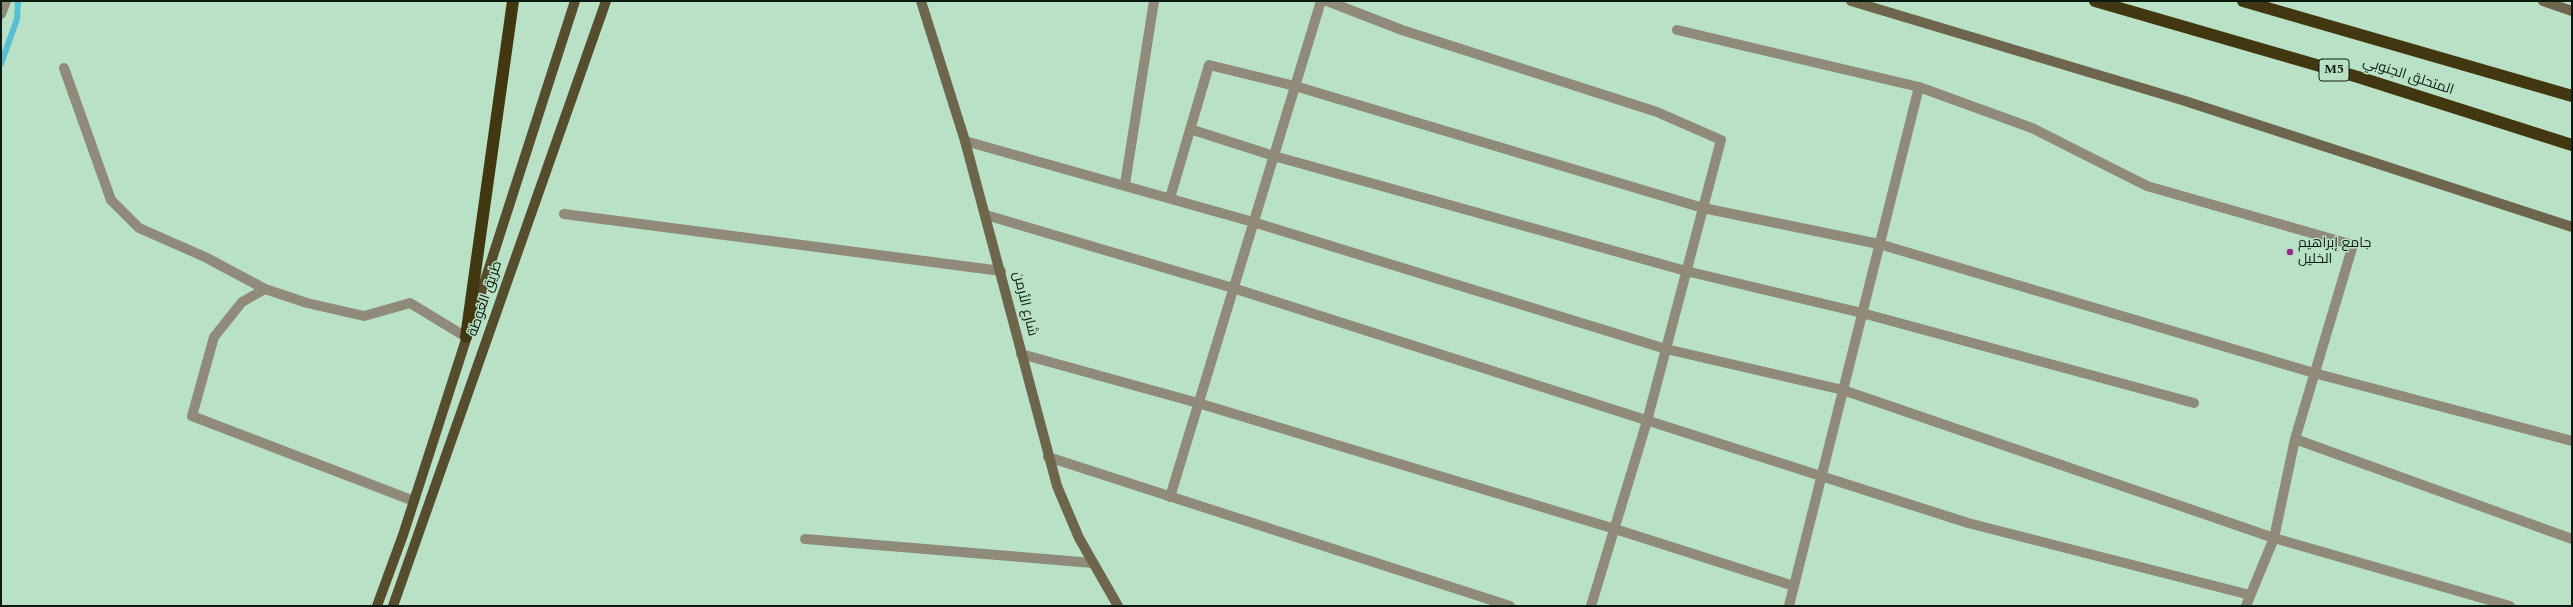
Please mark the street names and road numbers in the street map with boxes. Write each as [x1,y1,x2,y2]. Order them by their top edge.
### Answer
street label: المتحلق الجنوبي [2361,54,2455,100]
road number: M5 [2319,59,2349,81]
street label: طريق الغوطة [465,259,507,339]
street label: شارع الأرمن [1008,270,1040,338]

